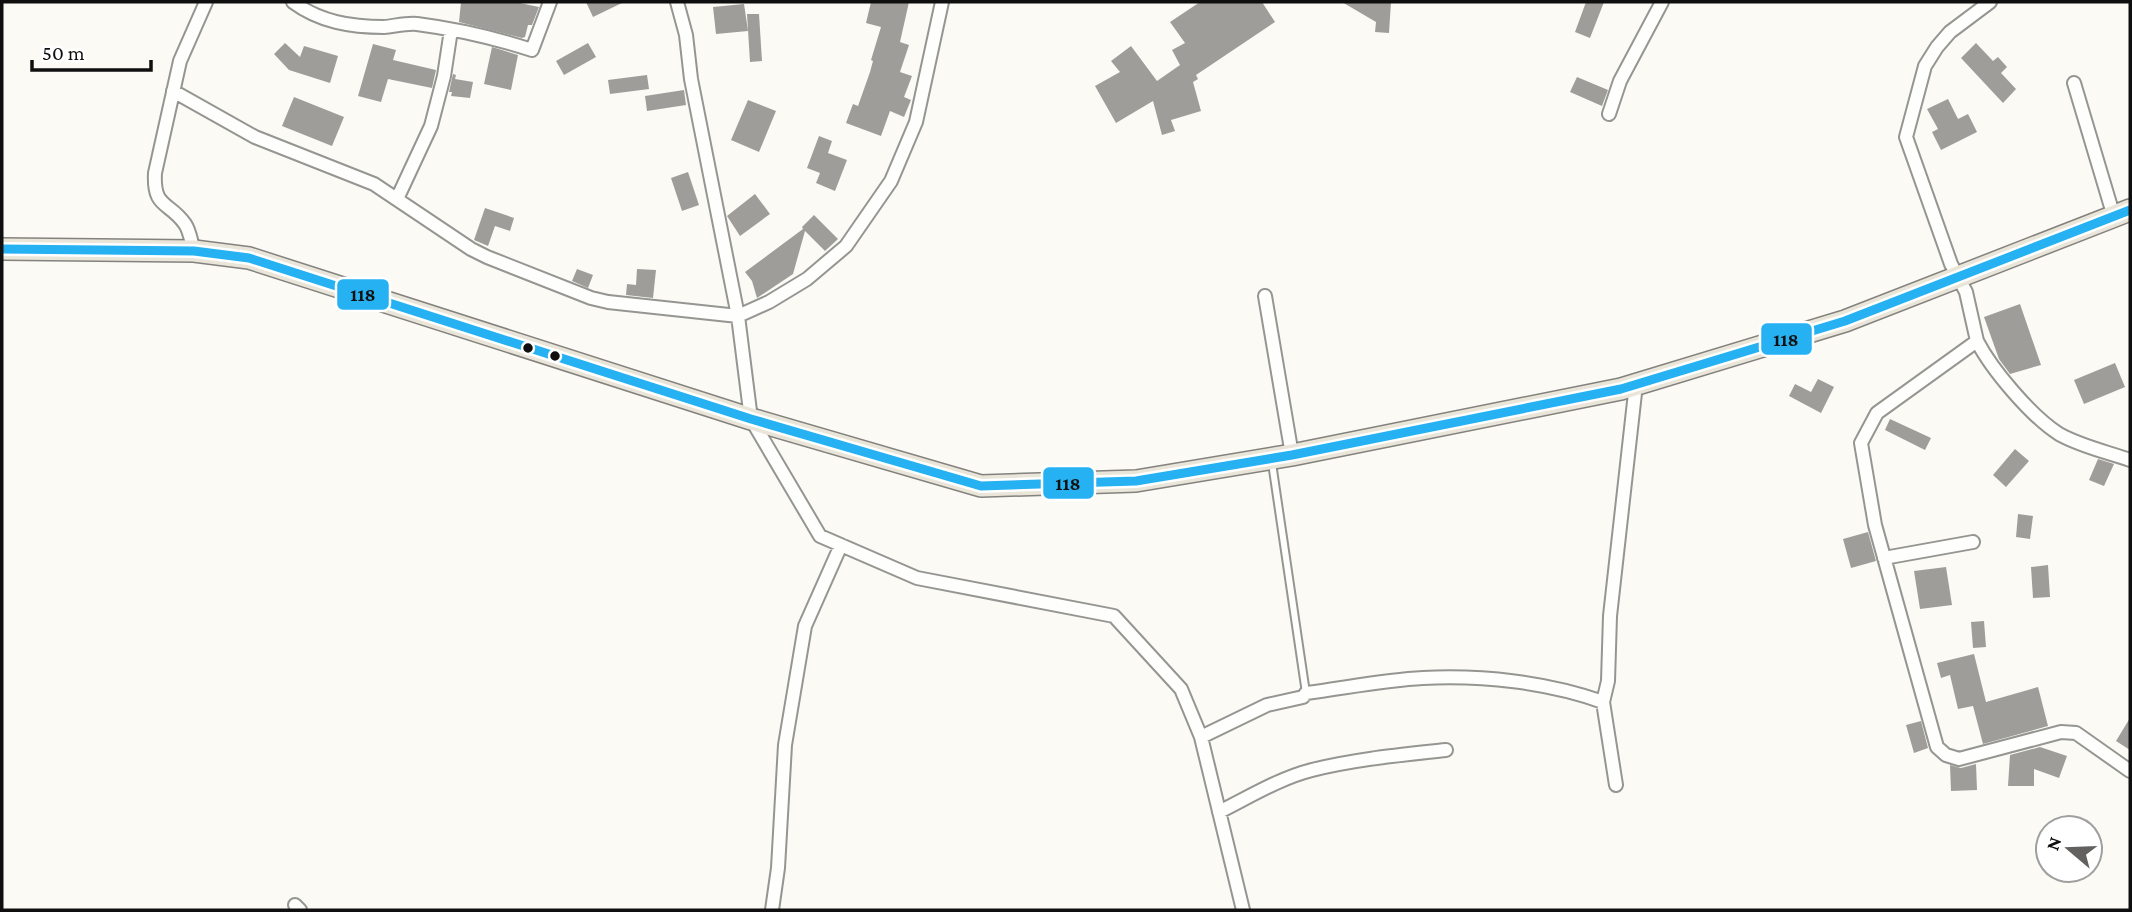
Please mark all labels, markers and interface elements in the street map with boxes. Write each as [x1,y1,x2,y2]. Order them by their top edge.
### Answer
scale bar [32,28,150,72]
text: 50 m [42,41,85,65]
line badge: 118 [336,278,390,311]
text: 118 [350,284,376,305]
line badge: 118 [1760,322,1813,356]
text: 118 [1773,329,1799,350]
unlabelled marker [521,341,535,355]
unlabelled marker [548,349,562,363]
line badge: 118 [1042,466,1095,500]
text: 118 [1055,473,1081,494]
north arrow [2034,814,2104,884]
text: N [2041,834,2065,853]

